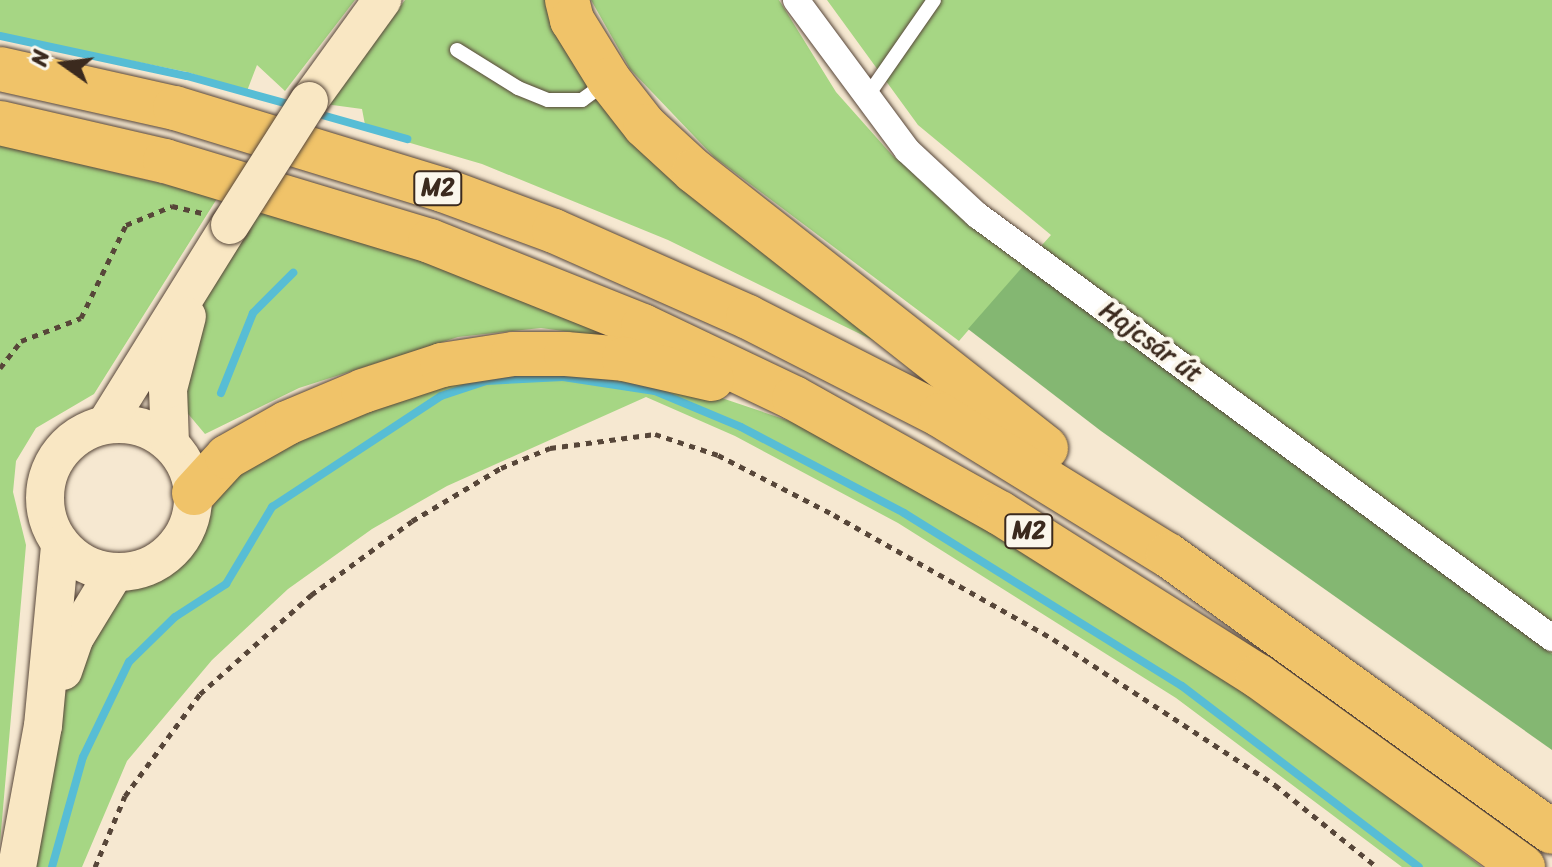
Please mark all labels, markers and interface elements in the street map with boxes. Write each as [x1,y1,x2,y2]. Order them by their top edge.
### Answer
north arrow [24,24,104,104]
text: N [19,46,61,70]
road number: M2 [412,168,464,208]
street label: Hajcsár út [1094,294,1208,390]
road number: M2 [1003,511,1055,551]

